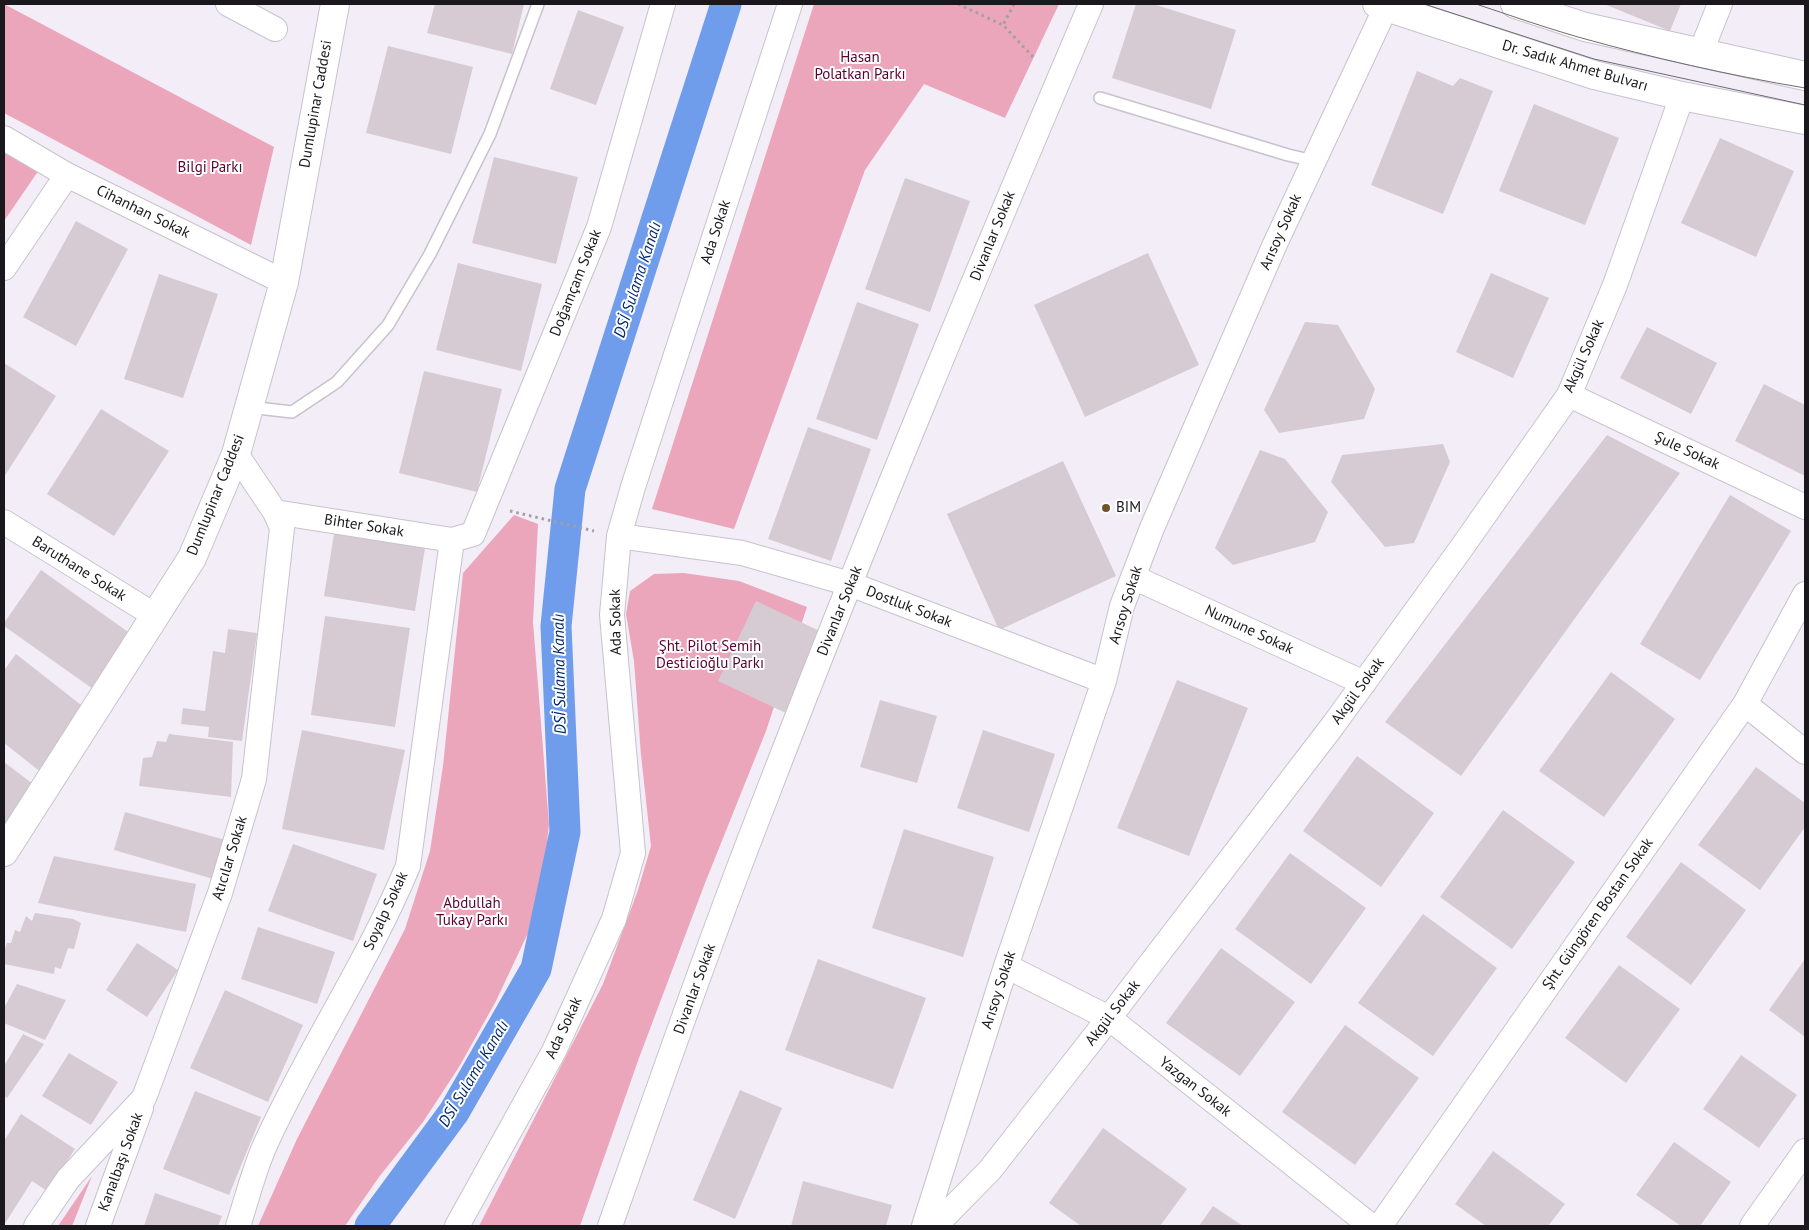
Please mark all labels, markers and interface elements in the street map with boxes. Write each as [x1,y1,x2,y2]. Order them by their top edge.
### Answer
street label: Dr. Sadık Ahmet Bulvarı [1500,37,1650,95]
street label: Dumlupinar Caddesi [296,39,336,169]
park label: Hasan Polatkan Parkı [814,49,906,84]
park label: Bilgi Parkı [178,159,242,177]
street label: Cihanhan Sokak [93,182,193,242]
street label: Divanlar Sokak [967,188,1019,284]
street label: Arısoy Sokak [1256,191,1306,273]
street label: Ada Sokak [697,198,735,266]
water label: DSİ Sulama Kanalı [610,220,666,340]
street label: Doğamçam Sokak [546,227,606,339]
street label: Akgül Sokak [1560,317,1608,395]
street label: Şule Sokak [1652,428,1722,474]
street label: Dumlupinar Caddesi [183,432,249,558]
place label: BIM [1116,499,1141,517]
marker: BIM [1100,502,1112,514]
street label: Bihter Sokak [323,511,405,541]
street label: Baruthane Sokak [29,533,129,605]
street label: Divanlar Sokak [814,563,866,659]
street label: Arısoy Sokak [1106,564,1146,646]
street label: Dostluk Sokak [863,582,955,632]
street label: Ada Sokak [606,589,626,655]
street label: Numune Sokak [1202,602,1296,658]
water label: DSİ Sulama Kanalı [549,614,571,734]
park label: Şht. Pilot Semih Desticioğlu Parkı [656,638,764,673]
street label: Akgül Sokak [1328,654,1388,728]
street label: Atıcılar Sokak [209,814,251,902]
street label: Şht. Güngören Bostan Sokak [1539,835,1657,993]
street label: Soyalp Sokak [360,869,412,953]
park label: Abdullah Tukay Parkı [436,895,508,930]
street label: Divanlar Sokak [670,941,720,1037]
street label: Arısoy Sokak [978,949,1020,1031]
street label: Akgül Sokak [1082,977,1144,1049]
street label: Ada Sokak [542,994,586,1062]
water label: DSİ Sulama Kanalı [435,1017,513,1131]
street label: Yazgan Sokak [1155,1053,1235,1121]
street label: Kanalbaşı Sokak [95,1110,147,1214]

